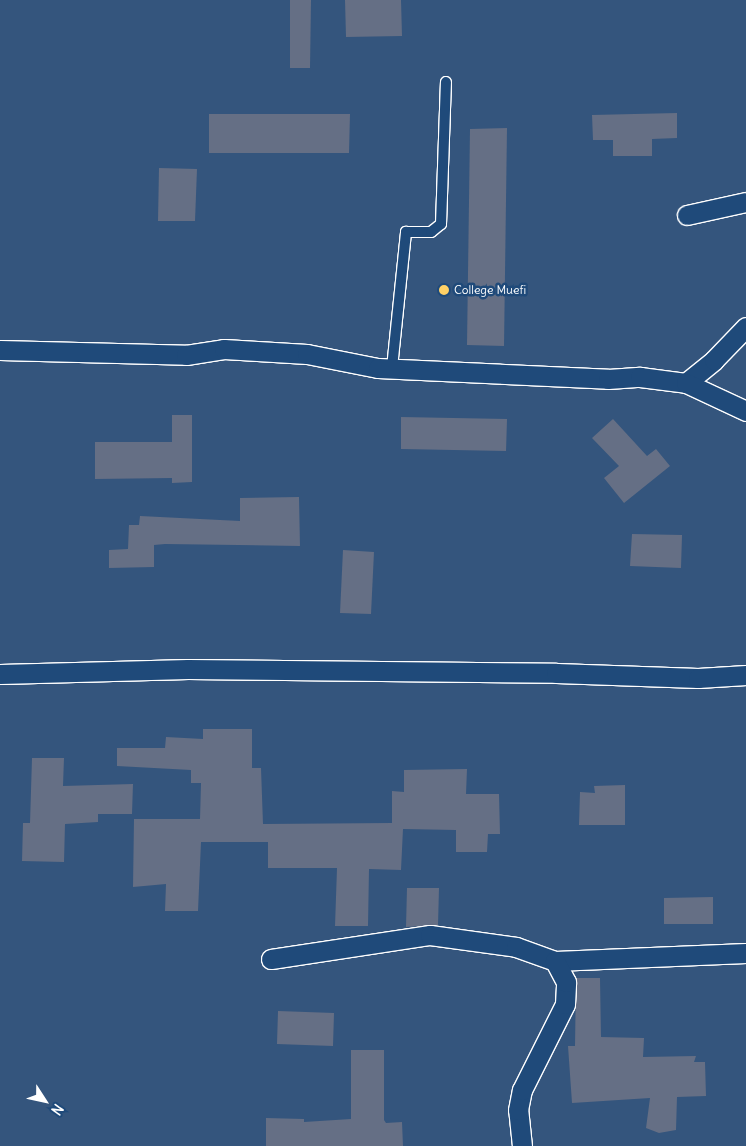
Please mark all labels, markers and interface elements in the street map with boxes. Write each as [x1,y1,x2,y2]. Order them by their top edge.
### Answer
place label: College Muefi [454,283,526,297]
marker: College Muefi [438,284,450,296]
north arrow [20,1076,70,1126]
text: N [47,1100,67,1119]

